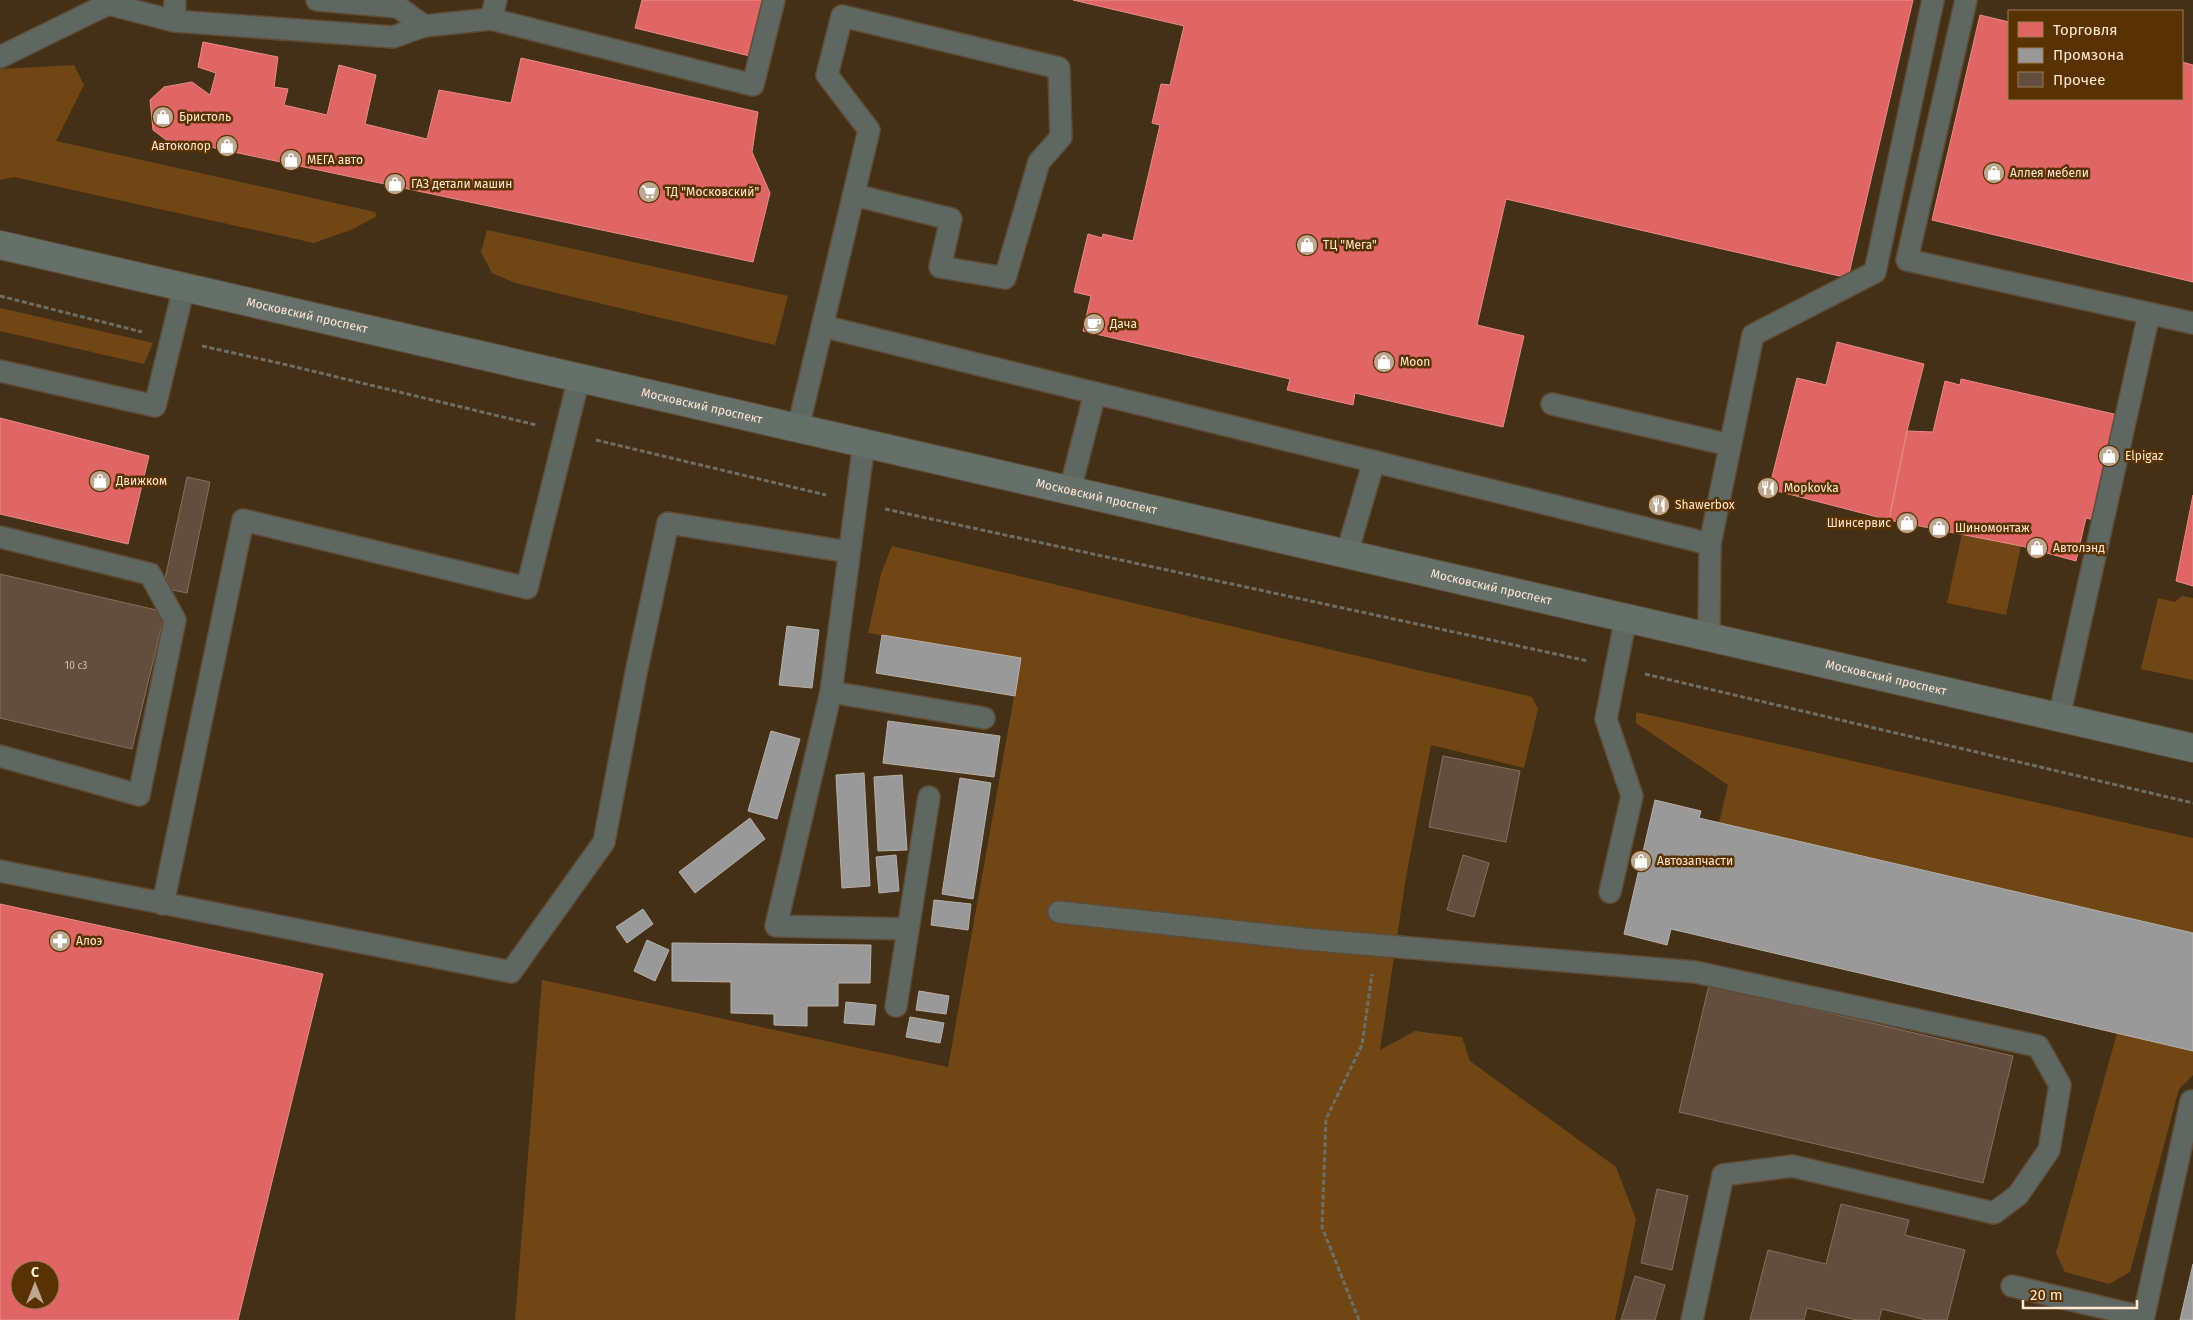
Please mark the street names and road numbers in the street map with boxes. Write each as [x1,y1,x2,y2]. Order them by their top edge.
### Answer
street label: Московский проспект [245,295,370,336]
street label: Московский проспект [640,385,764,427]
street label: Московский проспект [1035,476,1159,517]
street label: Московский проспект [1429,566,1554,608]
street label: Московский проспект [1824,657,1949,698]

